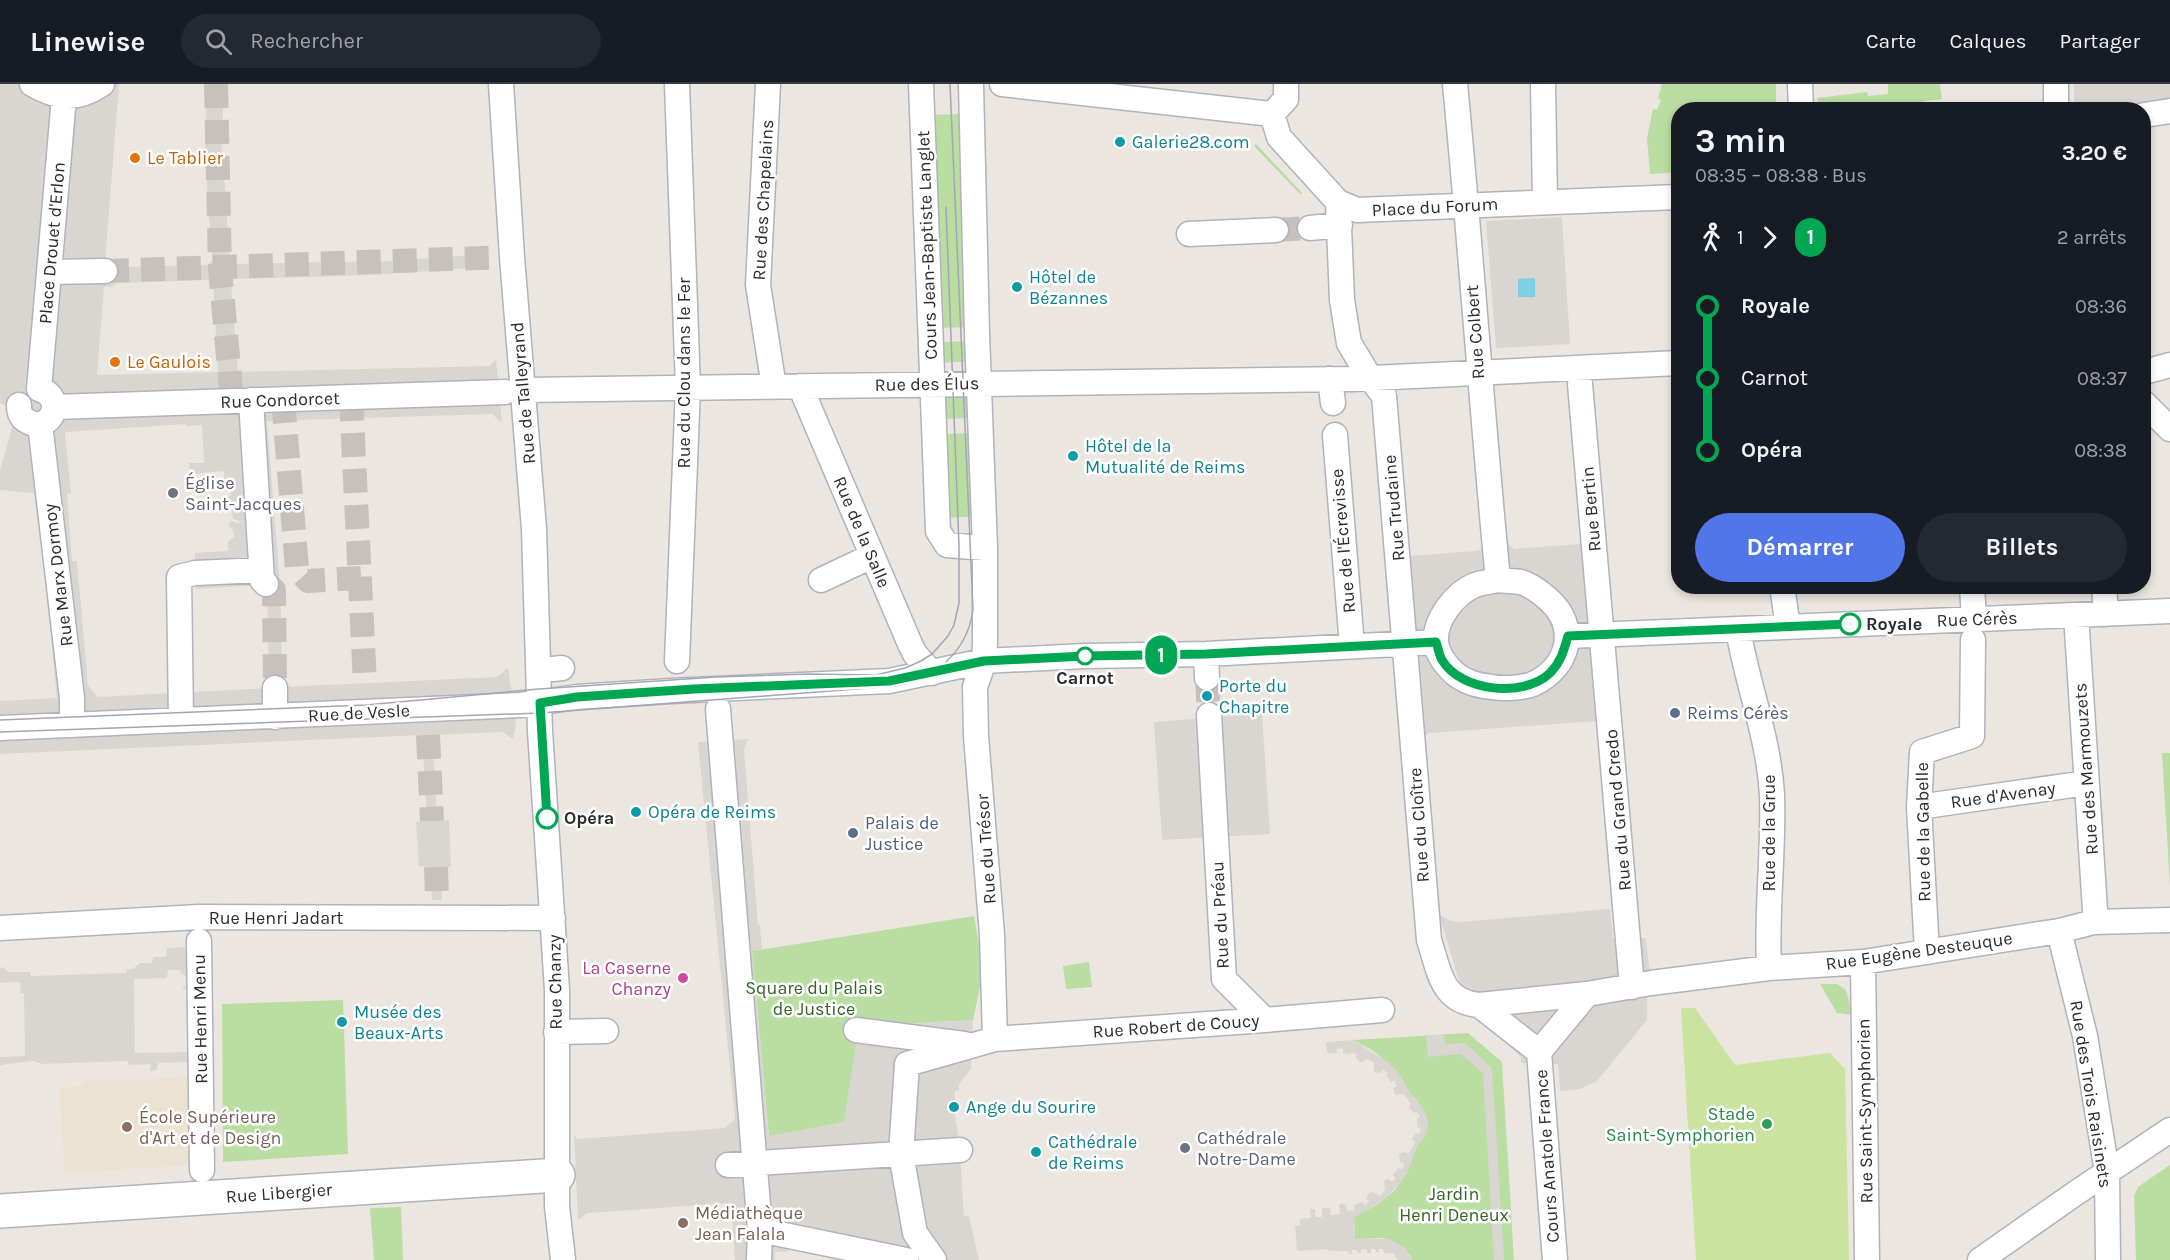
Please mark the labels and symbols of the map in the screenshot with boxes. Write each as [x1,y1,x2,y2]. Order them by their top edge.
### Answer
street label: Rue des Chapelains [748,119,778,281]
street label: Cours Jean-Baptiste Langlet [912,130,942,360]
place label: Galerie28.com [1132,131,1250,153]
marker: Galerie28.com [1113,135,1127,149]
place label: Le Tablier [147,147,224,169]
marker: Le Tablier [128,151,142,165]
street label: Place Drouet d'Erlon [34,161,70,325]
street label: Place du Forum [1371,193,1499,221]
place label: Hôtel de Bézannes [1029,266,1108,309]
street label: Rue du Clou dans le Fer [673,277,695,468]
marker: Hôtel de Bézannes [1010,280,1024,294]
street label: Rue Colbert [1461,284,1489,380]
street label: Rue de Talleyrand [506,321,540,465]
place label: Le Gaulois [127,351,211,373]
marker: Le Gaulois [108,355,122,369]
street label: Rue des Élus [874,371,979,396]
street label: Rue Condorcet [220,387,340,413]
place label: Hôtel de la Mutualité de Reims [1085,435,1246,478]
marker: Hôtel de la Mutualité de Reims [1066,449,1080,463]
street label: Rue Trudaine [1378,454,1410,562]
street label: Rue Bertin [1576,466,1606,552]
street label: Rue de l'Écrevisse [1325,468,1360,614]
place label: Église Saint-Jacques [185,471,302,515]
street label: Rue de la Salle [829,473,895,591]
marker: Église Saint-Jacques [166,486,180,500]
street label: Rue Marx Dormoy [38,502,78,648]
street label: Rue Cérès [1936,607,2018,631]
marker: Royale [1839,613,1861,635]
place label: Royale [1866,613,1922,635]
line badge: 1 [1142,636,1180,674]
marker: Carnot [1076,647,1094,665]
place label: Carnot [1056,667,1114,689]
place label: Porte du Chapitre [1219,675,1289,718]
street label: Rue des Marmouzets [2069,682,2103,856]
marker: Porte du Chapitre [1200,689,1214,703]
street label: Rue de Vesle [307,699,411,727]
place label: Reims Cérès [1687,702,1789,724]
marker: Reims Cérès [1668,706,1682,720]
street label: Rue du Grand Credo [1600,728,1636,892]
street label: Rue de la Gabelle [1911,762,1935,902]
street label: Rue du Cloître [1404,767,1434,883]
street label: Rue de la Grue [1758,774,1780,892]
street label: Rue d'Avenay [1949,777,2058,813]
street label: Rue du Trésor [971,793,1001,905]
place label: Opéra de Reims [648,801,776,823]
marker: Opéra de Reims [629,805,643,819]
marker: Opéra [536,807,558,829]
place label: Opéra [564,807,614,829]
place label: Palais de Justice [865,812,939,855]
marker: Palais de Justice [846,826,860,840]
street label: Rue du Préau [1206,861,1234,969]
street label: Rue Henri Jadart [209,907,344,929]
street label: Rue Eugène Desteuque [1824,927,2014,975]
street label: Rue Chanzy [543,934,567,1030]
street label: Rue Henri Menu [188,954,212,1084]
place label: La Caserne Chanzy [582,957,672,1000]
marker: La Caserne Chanzy [676,971,690,985]
park label: Square du Palais de Justice [745,977,883,1020]
street label: Rue des Trois Raisinets [2065,999,2117,1189]
place label: Musée des Beaux-Arts [354,1001,444,1044]
street label: Rue Robert de Coucy [1092,1009,1261,1043]
marker: Musée des Beaux-Arts [335,1015,349,1029]
street label: Rue Saint-Symphorien [1852,1018,1878,1204]
street label: Cours Anatole France [1530,1069,1564,1243]
place label: Ange du Sourire [966,1096,1096,1118]
marker: Ange du Sourire [947,1100,961,1114]
place label: Stade Saint-Symphorien [1606,1103,1755,1146]
place label: École Supérieure d'Art et de Design [139,1105,281,1149]
marker: Stade Saint-Symphorien [1760,1117,1774,1131]
marker: École Supérieure d'Art et de Design [120,1120,134,1134]
place label: Cathédrale Notre-Dame [1197,1127,1296,1170]
place label: Cathédrale de Reims [1048,1131,1137,1174]
marker: Cathédrale Notre-Dame [1178,1141,1192,1155]
marker: Cathédrale de Reims [1029,1145,1043,1159]
street label: Rue Libergier [225,1178,333,1208]
park label: Jardin Henri Deneux [1399,1183,1509,1226]
place label: Médiathèque Jean Falala [695,1202,803,1245]
marker: Médiathèque Jean Falala [676,1216,690,1230]

